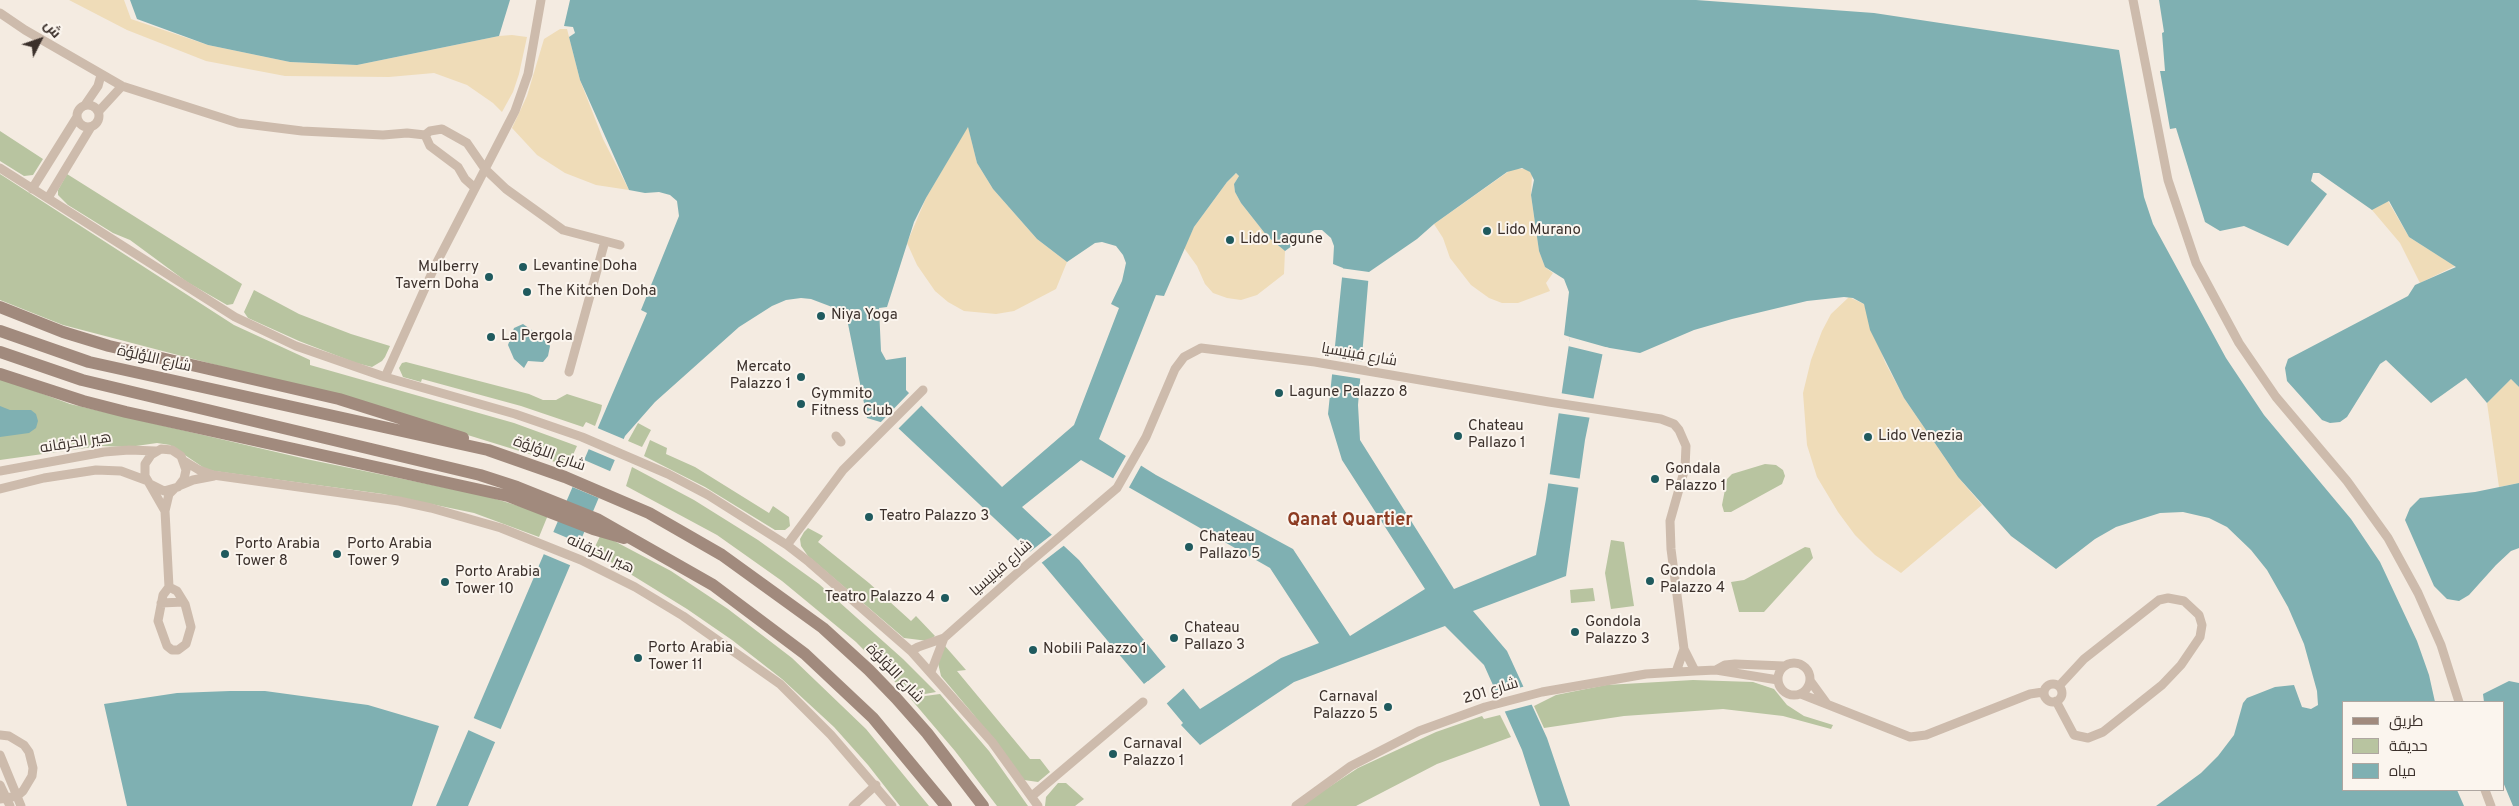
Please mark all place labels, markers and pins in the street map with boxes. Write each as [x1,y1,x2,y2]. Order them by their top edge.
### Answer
place label: Lido Murano [1497,222,1581,240]
marker: Lido Murano [1481,225,1493,237]
place label: Lido Lagune [1240,231,1323,249]
marker: Lido Lagune [1224,234,1236,246]
place label: Levantine Doha [533,258,637,276]
place label: Mulberry Tavern Doha [395,259,479,294]
marker: Levantine Doha [517,261,529,273]
marker: Mulberry Tavern Doha [483,271,495,283]
place label: The Kitchen Doha [537,283,656,301]
marker: The Kitchen Doha [521,286,533,298]
place label: Niya Yoga [831,307,898,325]
marker: Niya Yoga [815,310,827,322]
place label: La Pergola [501,328,573,346]
marker: La Pergola [485,331,497,343]
place label: Mercato Palazzo 1 [730,359,791,394]
marker: Mercato Palazzo 1 [795,371,807,383]
place label: Lagune Palazzo 8 [1289,384,1408,402]
place label: Gymmito Fitness Club [811,386,893,421]
marker: Lagune Palazzo 8 [1273,387,1285,399]
marker: Gymmito Fitness Club [795,398,807,410]
place label: Chateau Pallazo 1 [1468,418,1526,453]
place label: Lido Venezia [1878,428,1963,446]
marker: Chateau Pallazo 1 [1452,430,1464,442]
marker: Lido Venezia [1862,431,1874,443]
place label: Gondala Palazzo 1 [1665,461,1726,496]
marker: Gondala Palazzo 1 [1649,473,1661,485]
place label: Teatro Palazzo 3 [879,508,989,526]
marker: Teatro Palazzo 3 [863,511,875,523]
place label: Chateau Pallazo 5 [1199,529,1260,564]
place label: Porto Arabia Tower 8 [235,536,320,571]
place label: Porto Arabia Tower 9 [347,536,432,571]
marker: Chateau Pallazo 5 [1183,541,1195,553]
marker: Porto Arabia Tower 8 [219,548,231,560]
marker: Porto Arabia Tower 9 [331,548,343,560]
place label: Gondola Palazzo 4 [1660,563,1725,598]
place label: Porto Arabia Tower 10 [455,564,540,599]
marker: Gondola Palazzo 4 [1644,575,1656,587]
marker: Porto Arabia Tower 10 [439,576,451,588]
place label: Teatro Palazzo 4 [824,589,935,607]
marker: Teatro Palazzo 4 [939,592,951,604]
place label: Gondola Palazzo 3 [1585,614,1650,649]
place label: Chateau Pallazo 3 [1184,620,1245,655]
marker: Gondola Palazzo 3 [1569,626,1581,638]
marker: Chateau Pallazo 3 [1168,632,1180,644]
place label: Porto Arabia Tower 11 [648,640,733,675]
place label: Nobili Palazzo 1 [1043,641,1147,659]
marker: Nobili Palazzo 1 [1027,644,1039,656]
marker: Porto Arabia Tower 11 [632,652,644,664]
place label: Carnaval Palazzo 5 [1313,689,1378,724]
marker: Carnaval Palazzo 5 [1382,701,1394,713]
place label: Carnaval Palazzo 1 [1123,736,1184,771]
marker: Carnaval Palazzo 1 [1107,748,1119,760]

